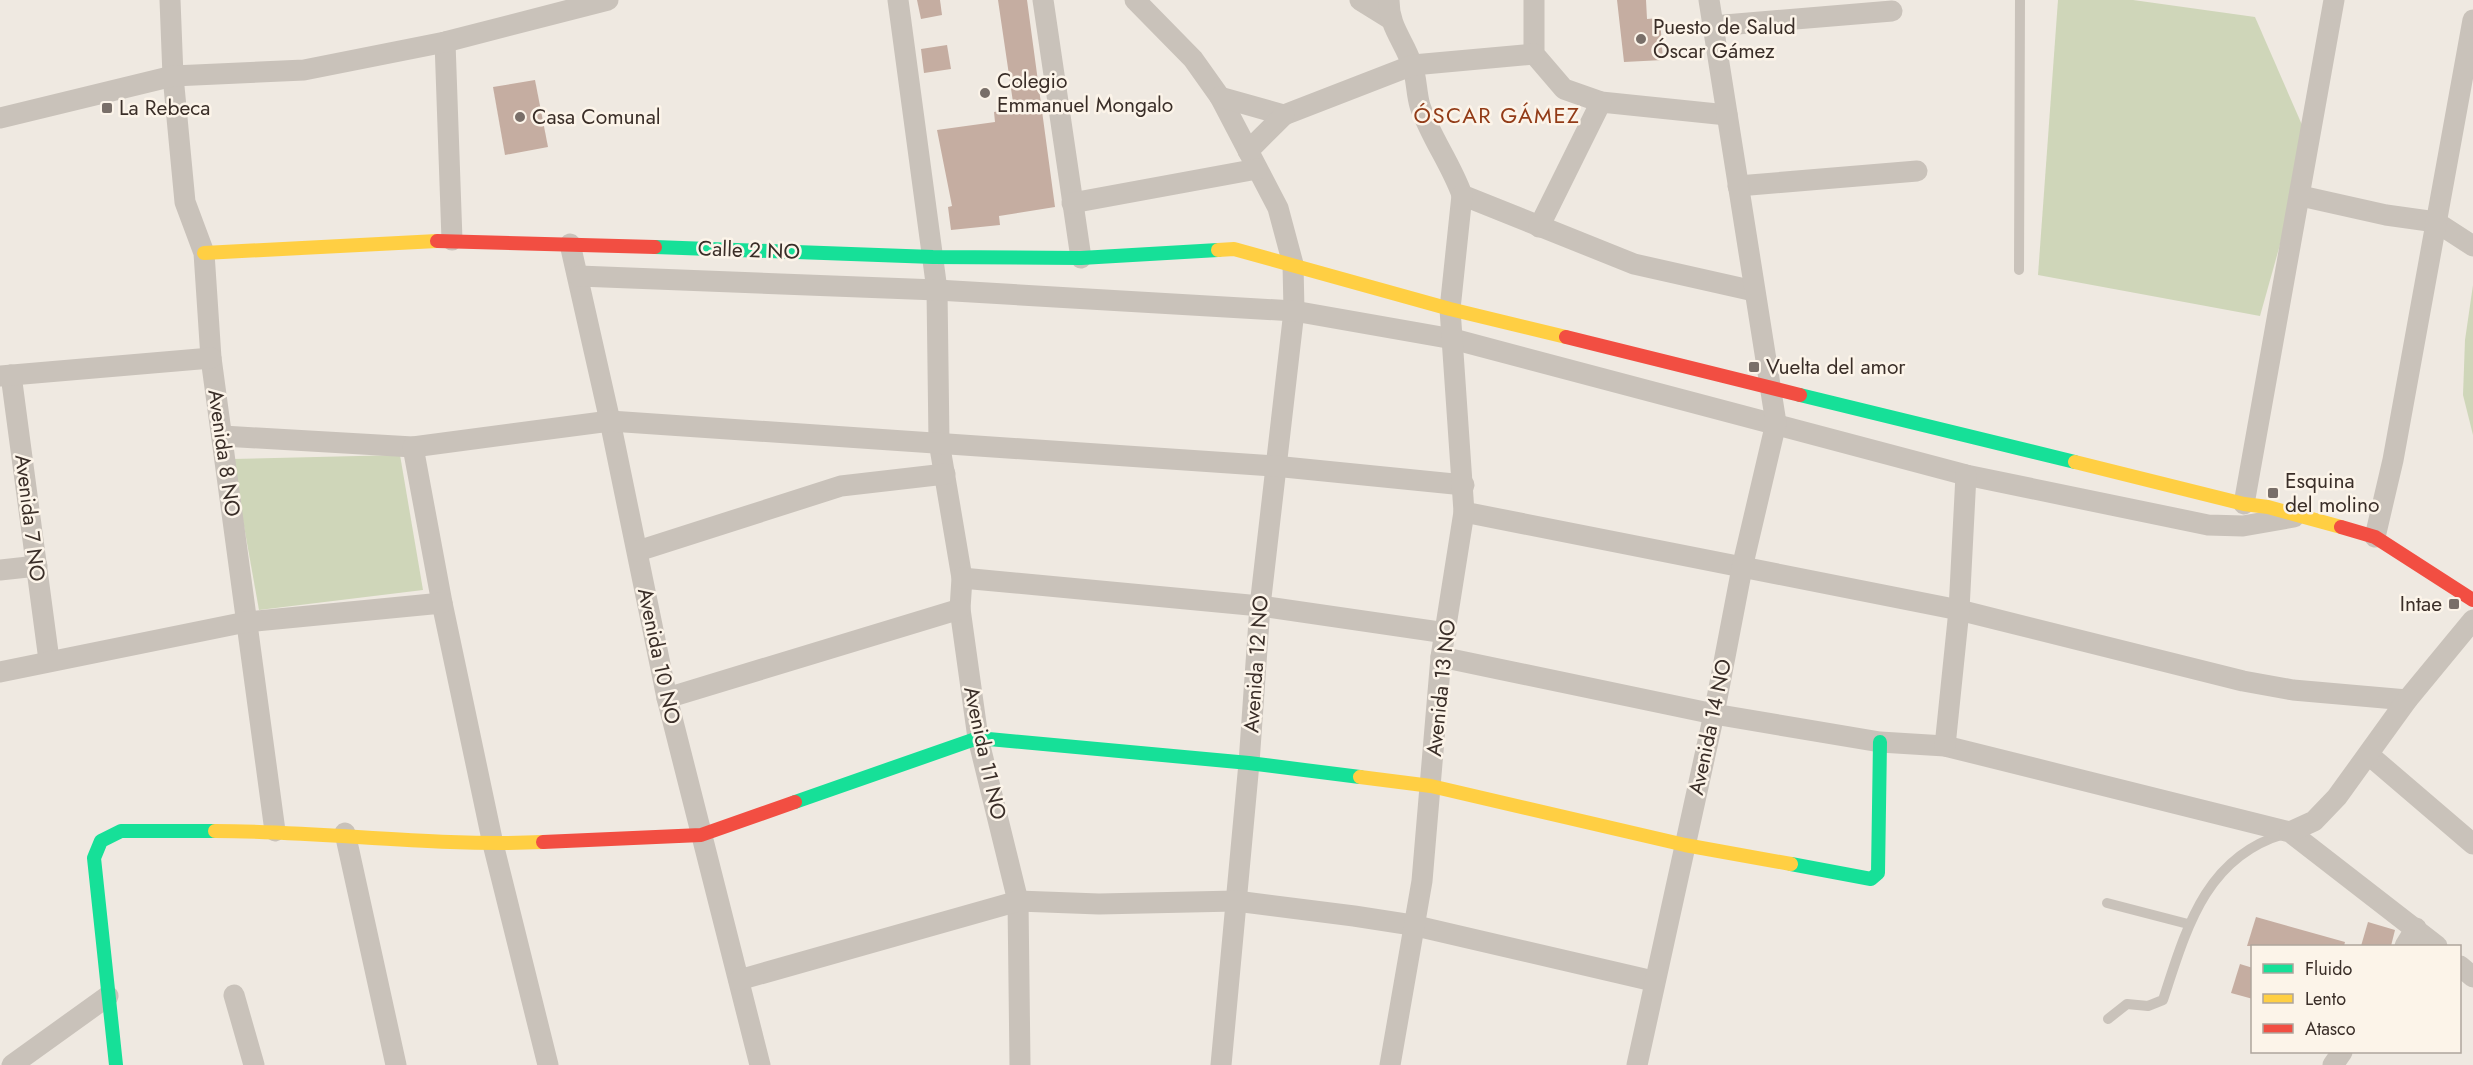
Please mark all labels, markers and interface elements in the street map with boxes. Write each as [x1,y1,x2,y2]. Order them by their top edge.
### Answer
place label: Puesto de Salud Óscar Gámez [1653,12,1796,66]
marker: Puesto de Salud Óscar Gámez [1634,32,1648,46]
place label: Colegio Emmanuel Mongalo [997,66,1173,120]
marker: Colegio Emmanuel Mongalo [978,86,992,100]
place label: La Rebeca [119,93,210,123]
district label: ÓSCAR GÁMEZ [1414,99,1580,131]
marker: La Rebeca [100,101,114,115]
place label: Casa Comunal [532,102,661,132]
marker: Casa Comunal [513,110,527,124]
street label: Calle 2 NO [697,233,801,267]
place label: Vuelta del amor [1766,352,1906,382]
marker: Vuelta del amor [1747,360,1761,374]
street label: Avenida 8 NO [200,388,248,518]
street label: Avenida 7 NO [7,453,53,583]
place label: Esquina del molino [2285,466,2380,520]
marker: Esquina del molino [2266,486,2280,500]
street label: Avenida 10 NO [630,585,688,727]
place label: Intae [2400,589,2442,619]
street label: Avenida 12 NO [1236,594,1276,734]
marker: Intae [2447,597,2461,611]
street label: Avenida 13 NO [1419,618,1463,758]
street label: Avenida 14 NO [1681,656,1739,798]
street label: Avenida 11 NO [956,684,1014,822]
legend [2251,945,2461,1053]
text: Fluido [2305,956,2353,982]
text: Lento [2305,986,2346,1012]
text: Atasco [2305,1016,2356,1042]

